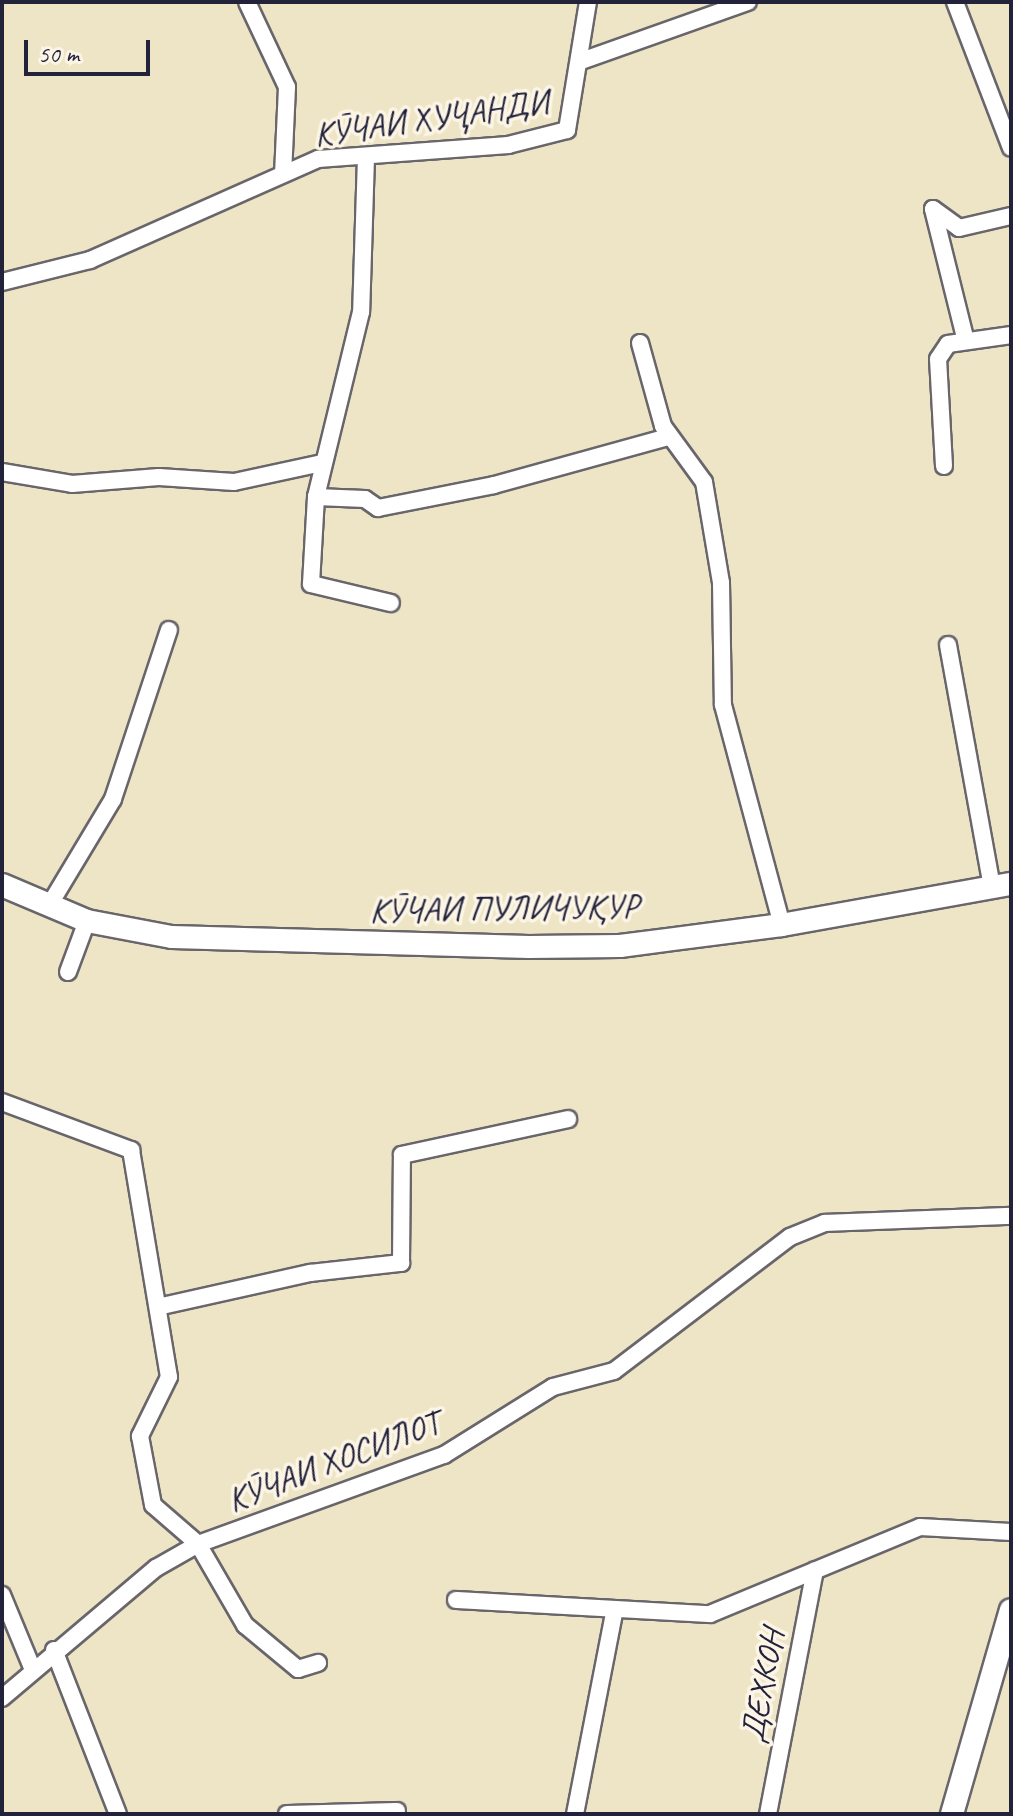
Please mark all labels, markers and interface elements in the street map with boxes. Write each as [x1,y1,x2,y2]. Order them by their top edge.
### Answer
scale bar [28,24,154,74]
text: 50 m [38,39,79,69]
street label: КӮЧАИ ХУҶАНДИ [312,82,550,154]
street label: КӮЧАИ ПУЛИЧУҚУР [371,885,637,931]
street label: КӮЧАИ ХОСИЛОТ [222,1402,444,1520]
street label: ДЕХКОН [731,1626,793,1746]

